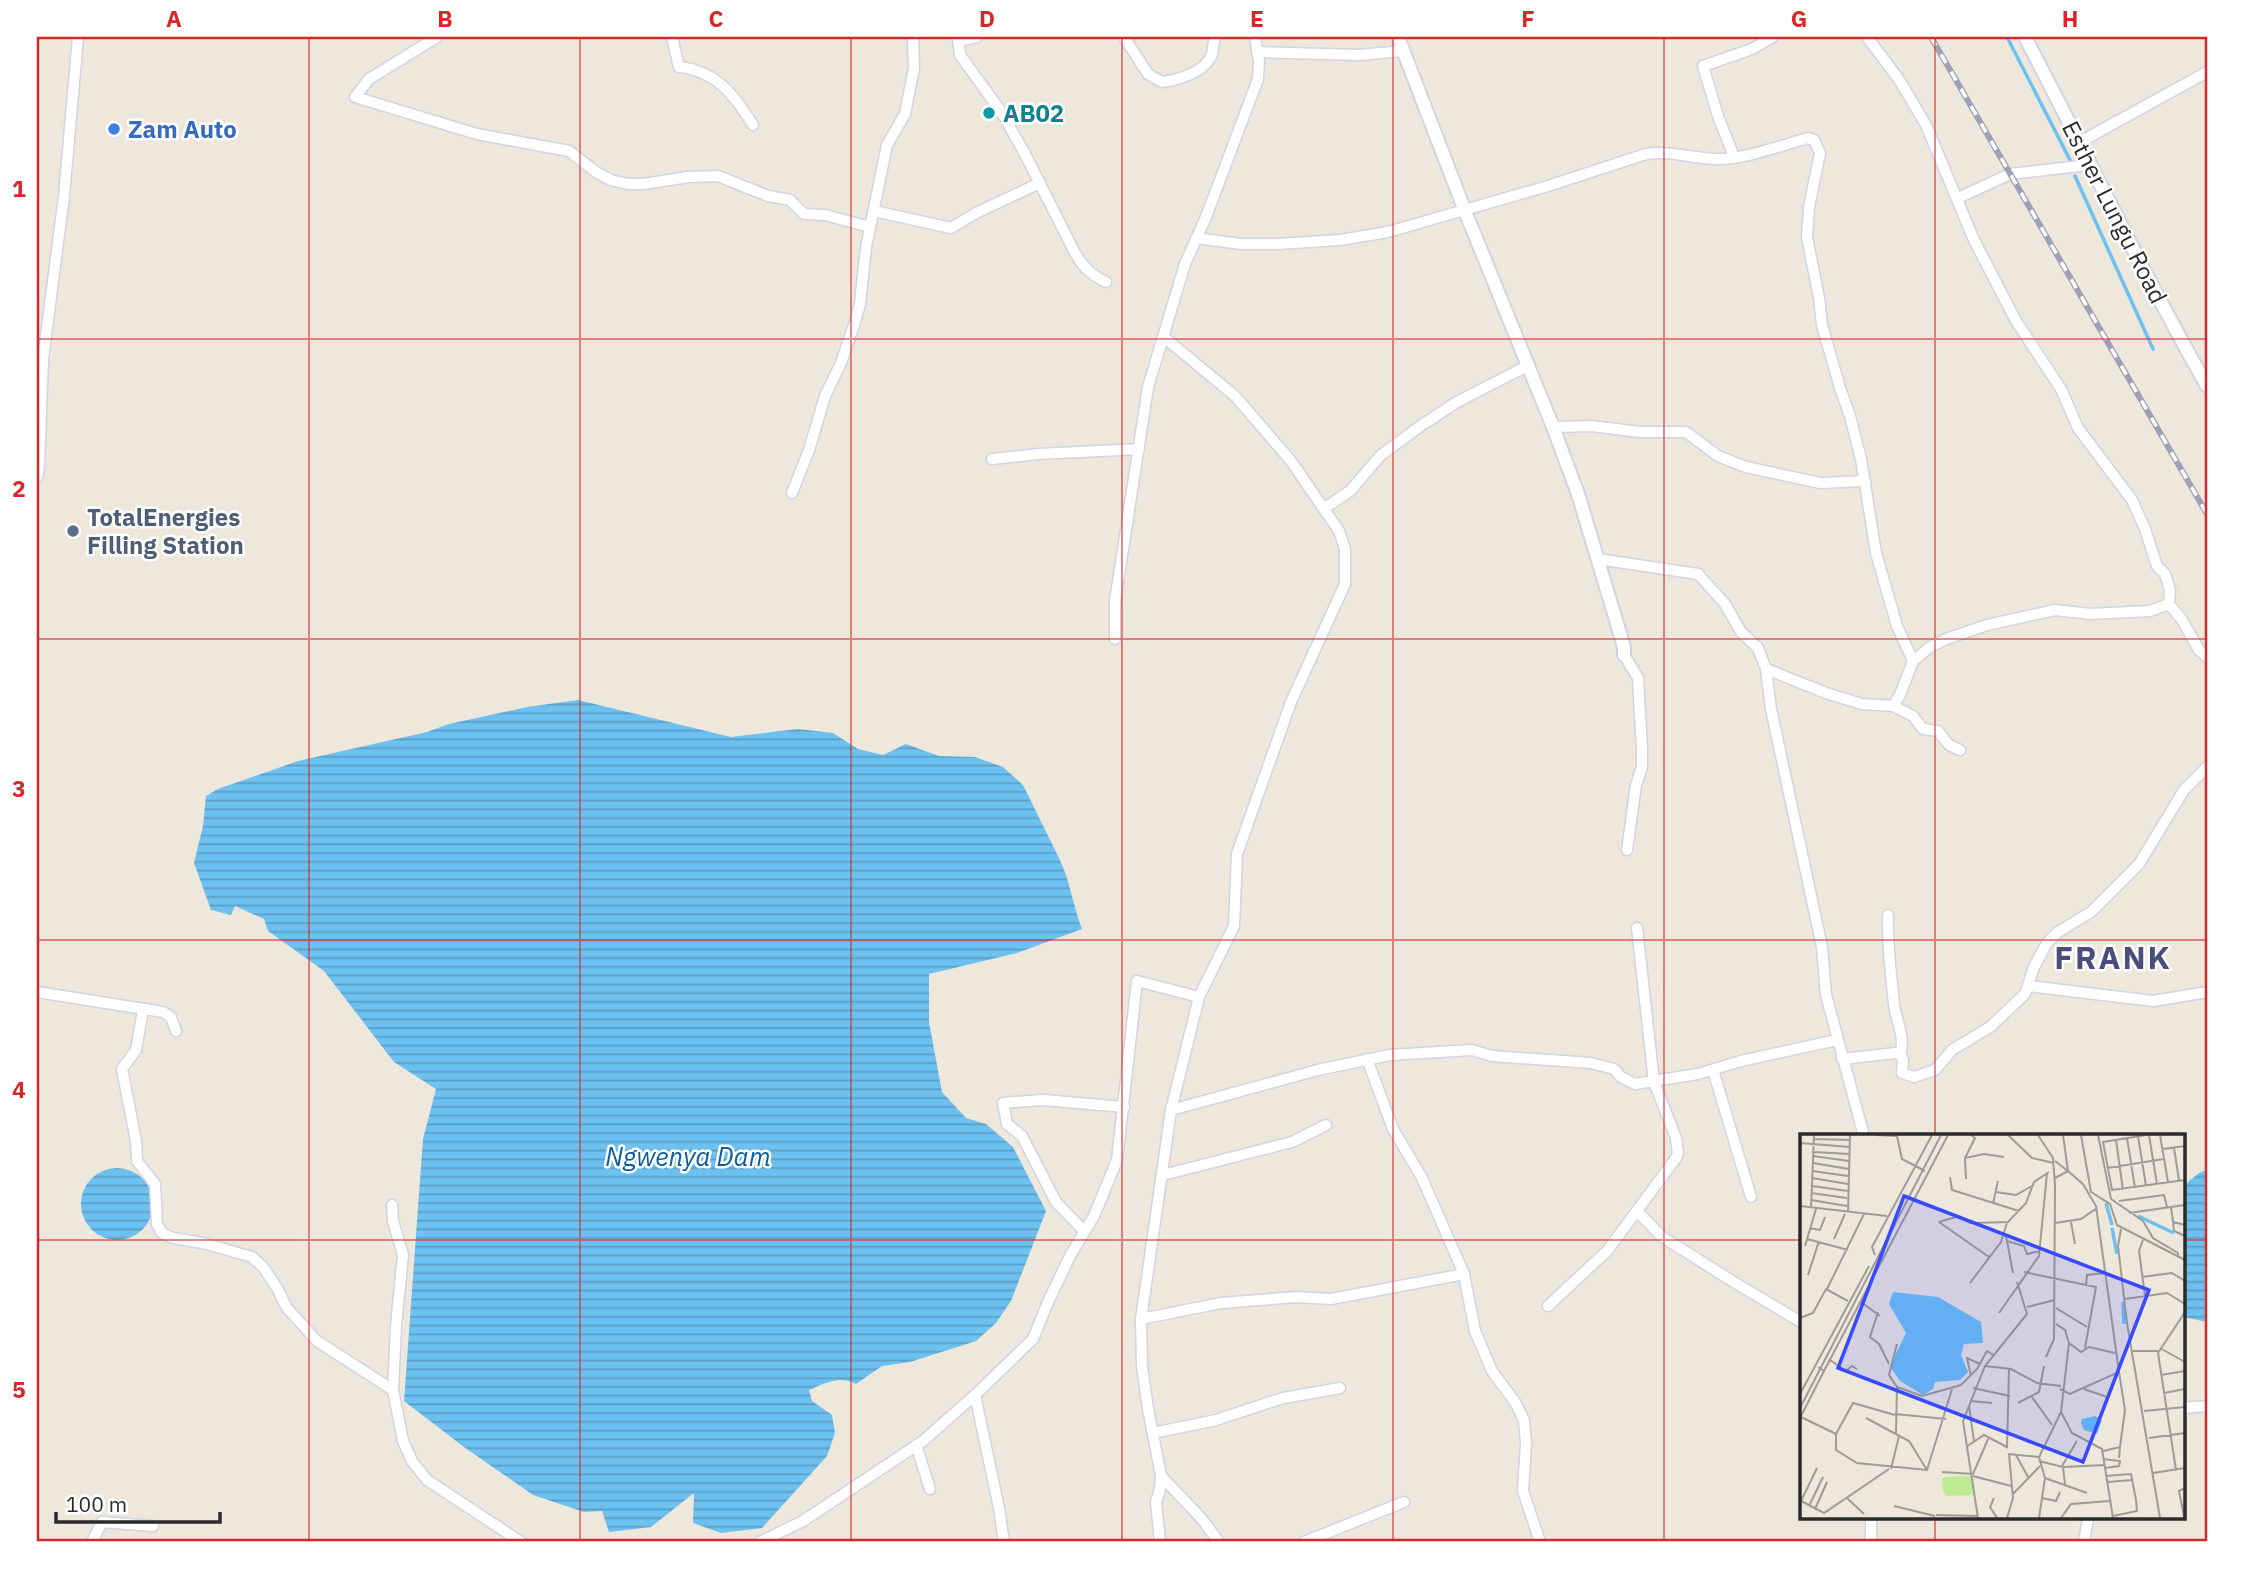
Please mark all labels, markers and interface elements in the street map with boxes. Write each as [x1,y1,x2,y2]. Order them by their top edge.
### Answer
text: A [166,3,182,33]
text: B [437,3,453,33]
text: C [709,3,724,33]
text: D [979,3,995,33]
text: E [1250,3,1264,33]
text: F [1521,3,1535,33]
text: G [1791,3,1807,33]
text: H [2062,3,2078,33]
place label: AB02 [1003,97,1064,129]
marker: AB02 [981,105,997,121]
place label: Zam Auto [128,113,237,145]
street label: Esther Lungu Road [2055,115,2175,309]
marker: Zam Auto [106,121,122,137]
text: 1 [12,173,26,203]
text: 2 [12,473,26,503]
place label: TotalEnergies Filling Station [87,501,244,561]
marker: TotalEnergies Filling Station [65,523,81,539]
text: 3 [12,773,26,803]
district label: FRANK [2054,936,2172,978]
text: 4 [12,1074,26,1104]
inset map [1800,1134,2184,1520]
water label: Ngwenya Dam [605,1139,771,1173]
text: 5 [12,1374,26,1404]
scale bar [56,1481,220,1525]
text: 100 m [66,1490,127,1518]

